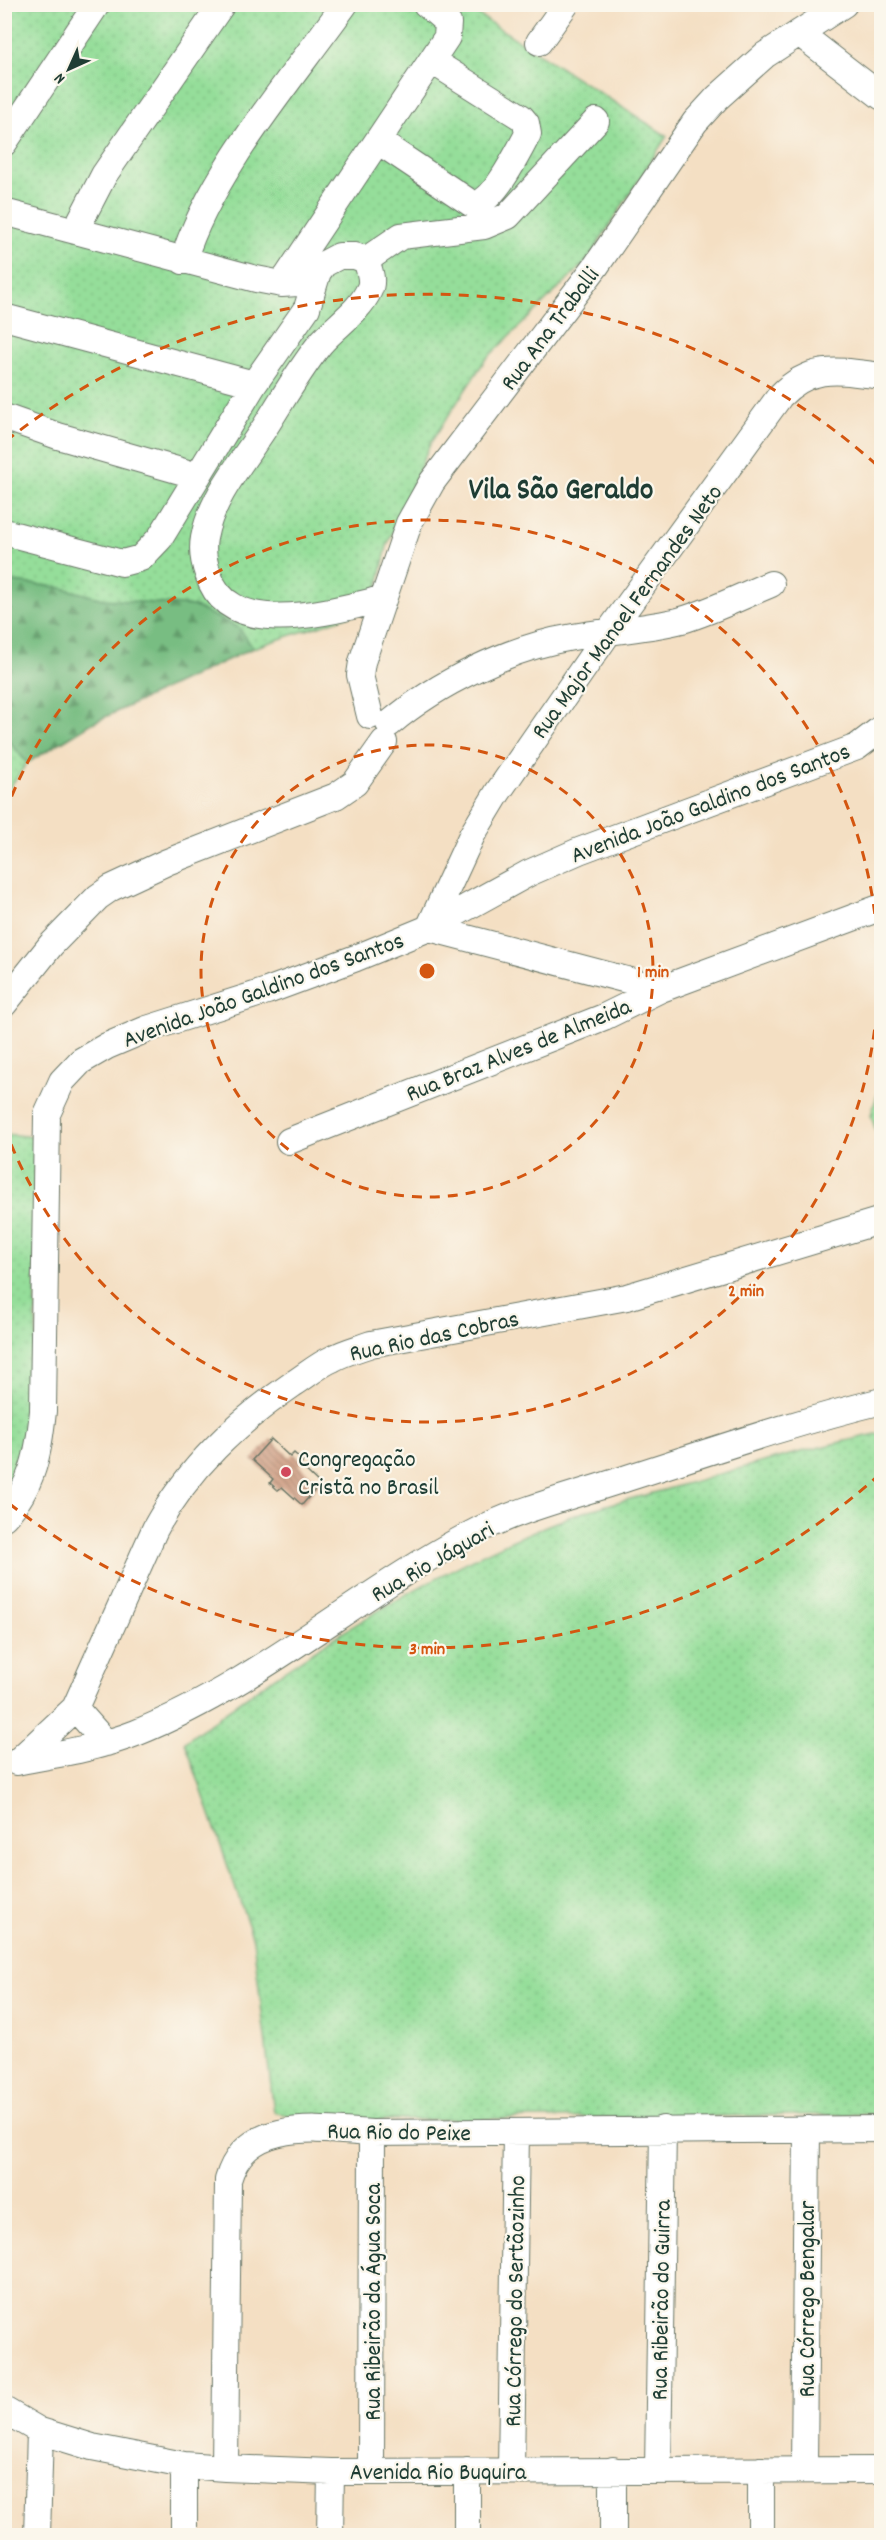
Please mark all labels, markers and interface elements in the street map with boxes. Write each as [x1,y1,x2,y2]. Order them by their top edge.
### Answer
north arrow [39,39,99,99]
text: N [49,67,71,89]
street label: Rua Ana Traballi [494,261,609,399]
district label: Vila São Geraldo [469,471,653,514]
street label: Rua Major Manoel Fernandes Neto [524,478,732,747]
street label: Avenida João Galdino dos Santos [566,736,856,874]
street label: Avenida João Galdino dos Santos [119,925,409,1059]
centre of rings [417,961,437,981]
text: 1 min [637,961,669,986]
street label: Rua Braz Alves de Almeida [401,991,637,1112]
text: 2 min [728,1280,764,1305]
street label: Rua Rio das Cobras [347,1303,522,1372]
place label: Congregação Cristã no Brasil [298,1444,439,1506]
marker: Congregação Cristã no Brasil [279,1465,293,1479]
street label: Rua Rio Jáguari [366,1515,501,1613]
text: 3 min [409,1638,445,1663]
street label: Rua Rio do Peixe [327,2116,471,2152]
street label: Rua Córrego do Sertãozinho [498,2175,536,2427]
street label: Rua Ribeirão da Água Soca [358,2183,392,2421]
street label: Rua Ribeirão do Guirra [644,2199,682,2401]
street label: Rua Córrego Bengalar [792,2200,826,2398]
street label: Avenida Rio Buquira [350,2457,527,2491]

